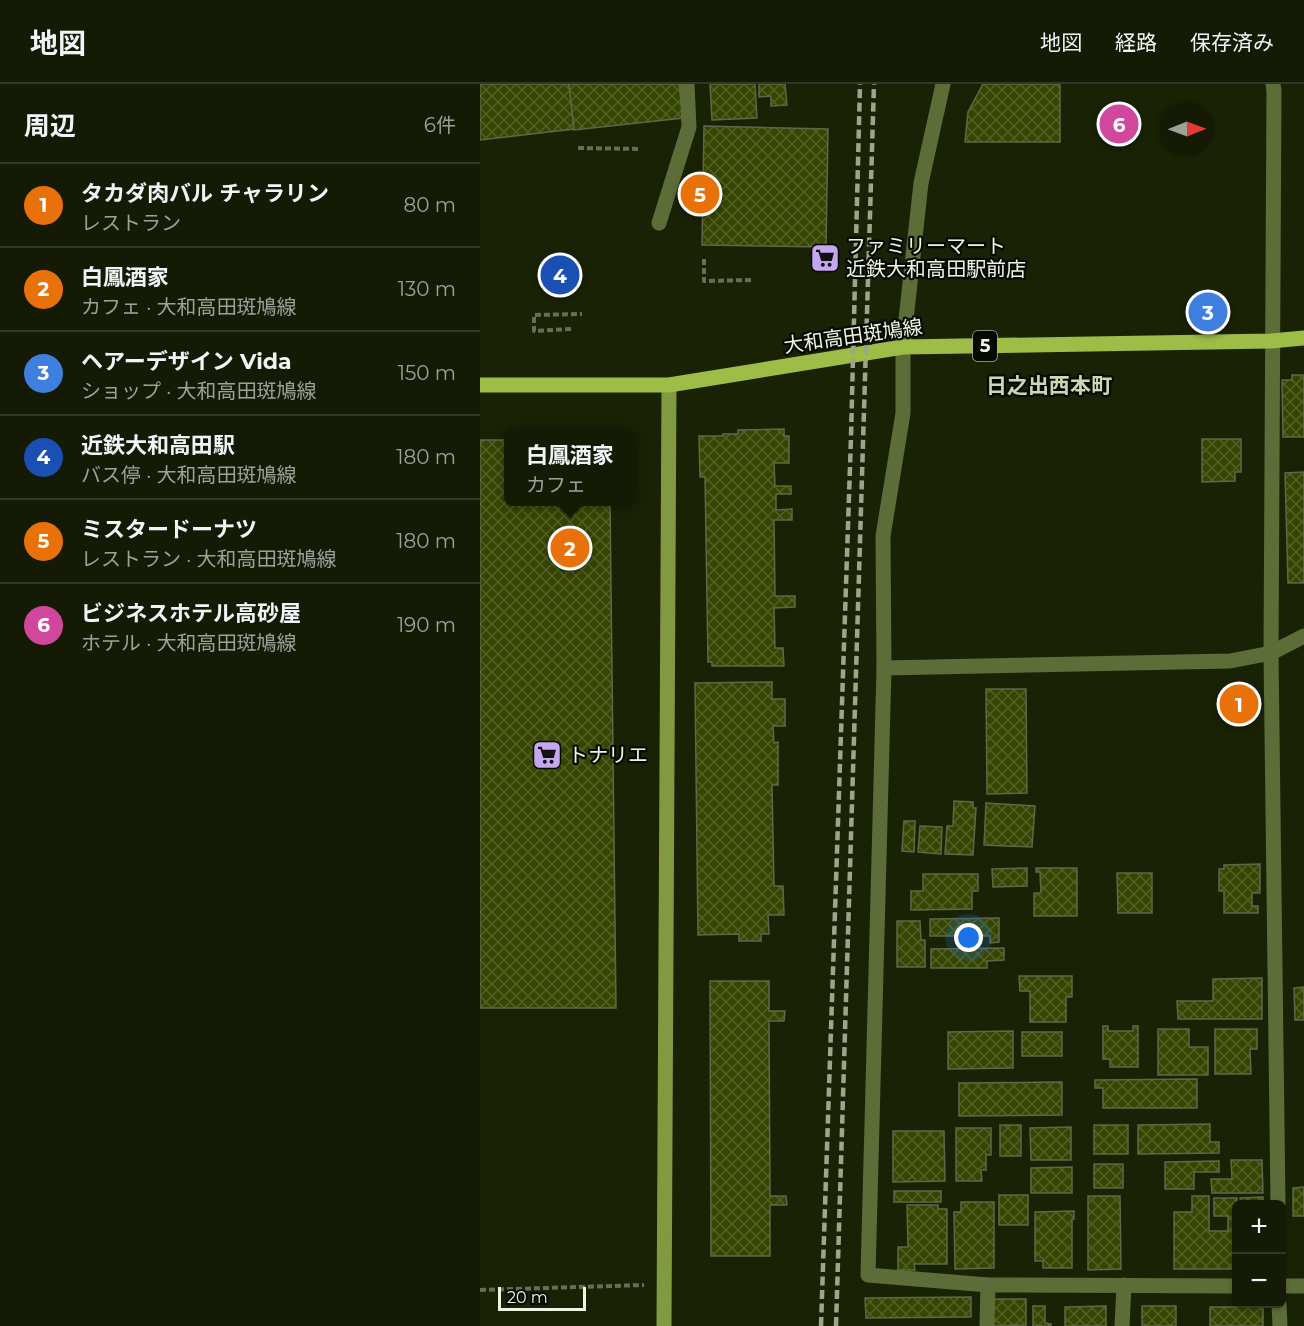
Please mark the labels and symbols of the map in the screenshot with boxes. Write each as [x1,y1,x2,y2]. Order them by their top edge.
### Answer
pin: 6 [1100,102,1138,147]
north arrow [1160,102,1214,156]
pin: 5 [680,172,720,216]
place label: ファミリーマート 近鉄大和高田駅前店 [846,234,1026,281]
supermarket icon: ファミリーマート 近鉄大和高田駅前店 [809,242,841,274]
pin: 4 [540,252,580,297]
pin: 3 [1188,290,1228,334]
street label: 大和高田斑鳩線 [782,314,924,358]
road number: 5 [973,331,997,361]
district label: 日之出西本町 [986,373,1112,398]
pin: 2 [550,526,590,570]
pin: 1 [1220,682,1258,726]
supermarket icon: トナリエ [531,739,563,771]
place label: トナリエ [568,743,648,767]
your location [954,923,983,952]
scale bar [498,1284,586,1312]

